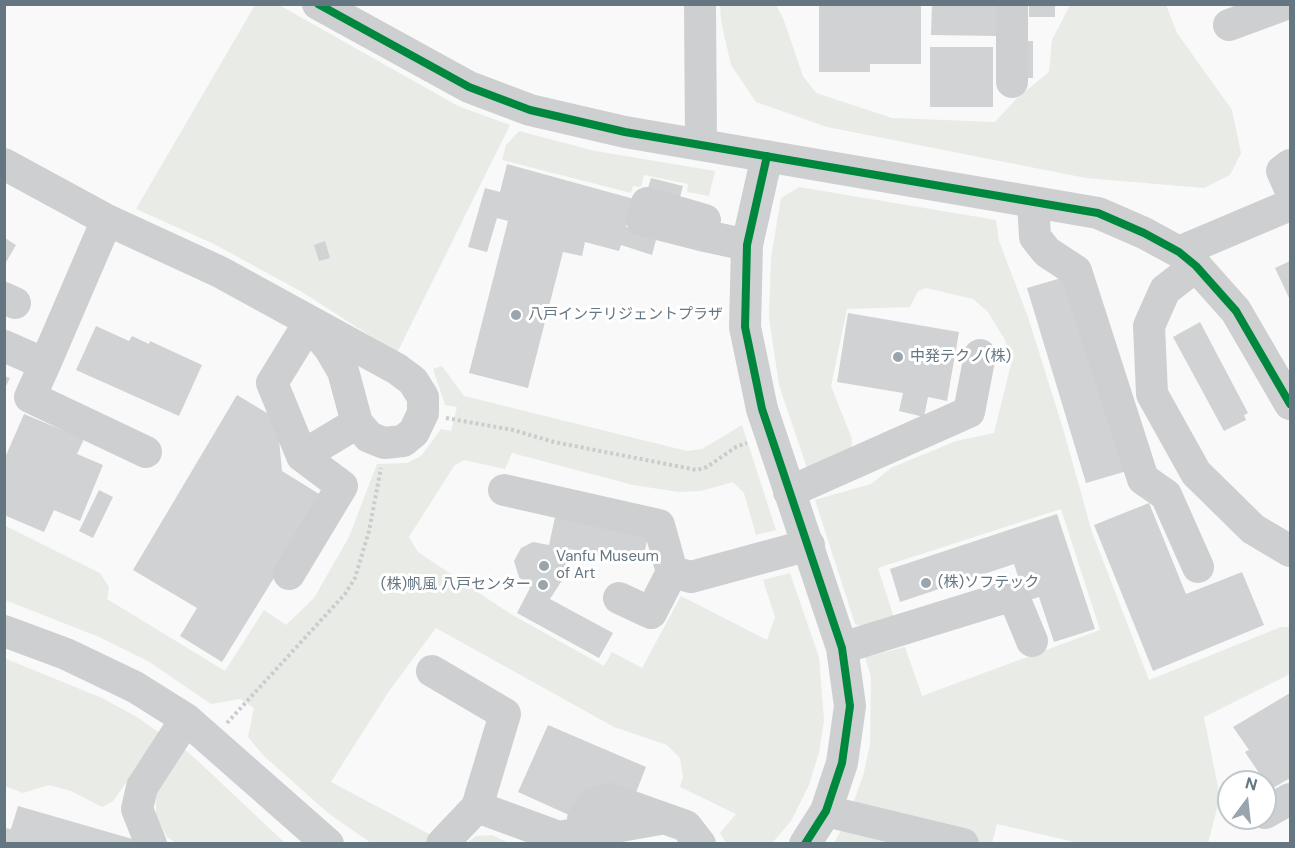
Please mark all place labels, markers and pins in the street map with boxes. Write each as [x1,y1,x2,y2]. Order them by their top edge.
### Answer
place label: 八戸インテリジェントプラザ [528,306,723,324]
marker: 八戸インテリジェントプラザ [509,308,523,322]
place label: 中発テクノ(株) [910,348,1011,366]
marker: 中発テクノ(株) [891,350,905,364]
place label: Vanfu Museum of Art [556,548,659,583]
marker: Vanfu Museum of Art [537,559,551,573]
place label: (株)ソフテック [938,574,1039,592]
place label: (株)帆風 八戸センター [381,576,531,594]
marker: (株)ソフテック [919,576,933,590]
marker: (株)帆風 八戸センター [536,578,550,592]

